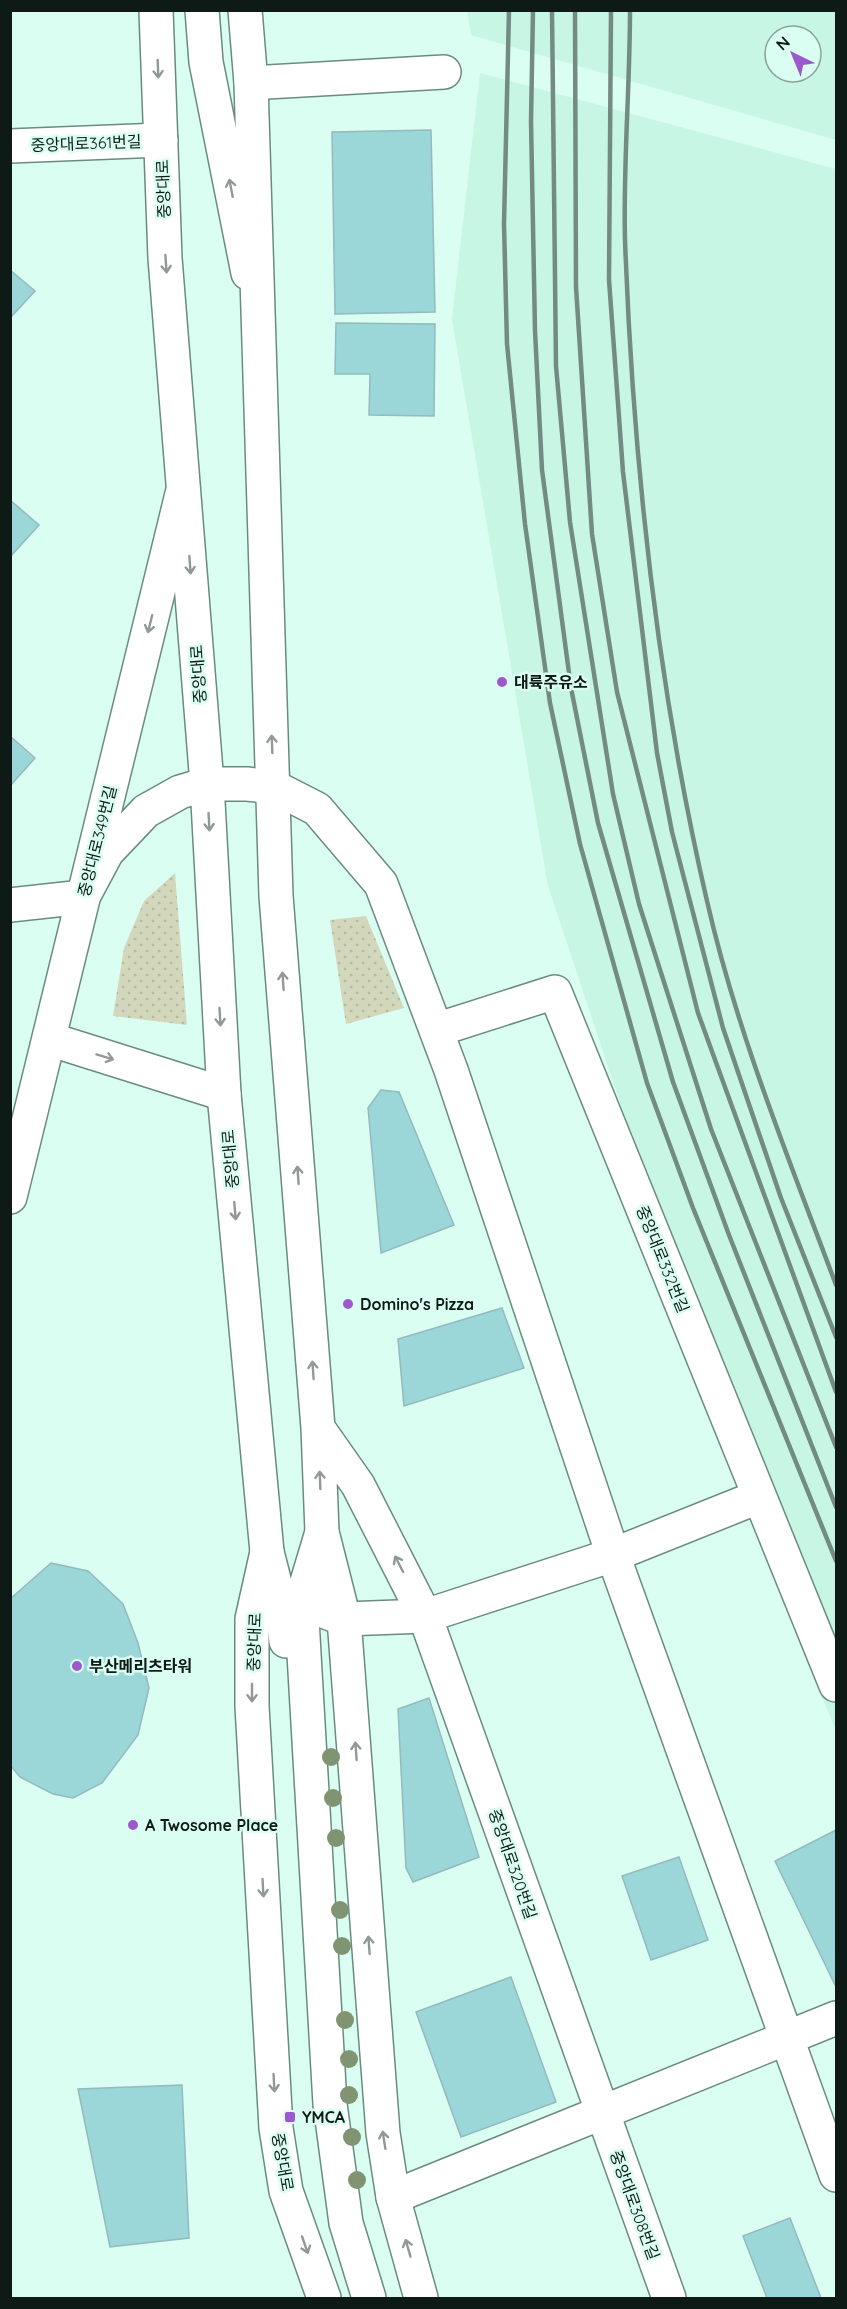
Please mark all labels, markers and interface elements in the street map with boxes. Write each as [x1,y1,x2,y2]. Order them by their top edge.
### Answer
north arrow [763,24,823,84]
text: N [772,32,794,54]
one-way arrow [153,58,164,78]
street label: 중앙대로361번길 [30,131,142,155]
street label: 중앙대로 [152,159,174,219]
one-way arrow [225,179,236,198]
one-way arrow [160,253,171,273]
one-way arrow [185,554,196,574]
one-way arrow [143,614,155,633]
street label: 중앙대로 [186,644,210,704]
place label: 대륙주유소 [514,672,588,692]
marker: 대륙주유소 [495,675,509,689]
one-way arrow [267,735,278,755]
street label: 중앙대로349번길 [74,783,120,899]
one-way arrow [204,811,215,831]
one-way arrow [277,971,288,991]
one-way arrow [214,1006,225,1026]
one-way arrow [95,1052,114,1063]
street label: 중앙대로 [217,1129,243,1189]
one-way arrow [292,1166,303,1186]
one-way arrow [230,1201,241,1220]
street label: 중앙대로332번길 [632,1202,694,1316]
place label: Domino's Pizza [360,1294,474,1314]
marker: Domino's Pizza [341,1297,355,1311]
one-way arrow [307,1360,318,1380]
one-way arrow [314,1470,325,1490]
one-way arrow [393,1556,405,1573]
street label: 중앙대로 [243,1612,265,1672]
place label: 부산메리츠타워 [89,1656,192,1676]
marker: 부산메리츠타워 [70,1659,84,1673]
one-way arrow [246,1683,258,1703]
one-way arrow [350,1741,361,1761]
street label: 중앙대로320번길 [485,1806,541,1922]
place label: A Twosome Place [145,1815,278,1835]
marker: A Twosome Place [126,1818,140,1832]
one-way arrow [257,1878,268,1898]
one-way arrow [364,1936,375,1956]
one-way arrow [268,2072,279,2092]
place label: YMCA [302,2107,346,2127]
marker: YMCA [283,2110,297,2124]
one-way arrow [378,2130,389,2150]
street label: 중앙대로 [268,2131,298,2193]
street label: 중앙대로308번길 [606,2148,664,2262]
one-way arrow [301,2235,312,2254]
one-way arrow [402,2239,413,2258]

